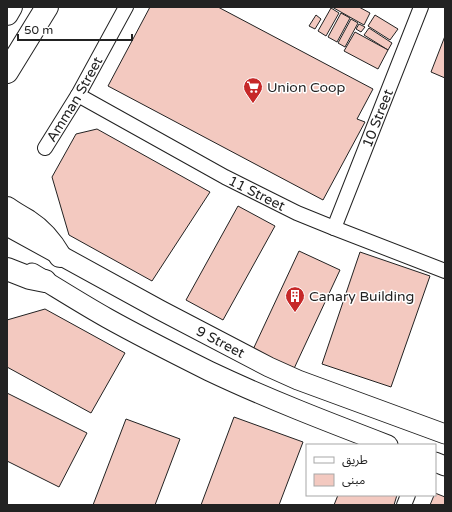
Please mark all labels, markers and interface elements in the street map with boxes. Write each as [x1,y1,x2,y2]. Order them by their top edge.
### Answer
scale bar [18,16,132,42]
text: 50 m [24,23,53,37]
street label: Amman Street [43,53,107,145]
supermarket icon: Union Coop [242,76,264,104]
place label: Union Coop [267,79,346,96]
street label: 10 Street [359,86,397,150]
street label: 11 Street [225,172,288,215]
building icon: Canary Building [284,285,306,313]
place label: Canary Building [309,288,414,305]
street label: 9 Street [193,322,248,362]
legend [306,444,436,496]
text: طريق [342,453,368,468]
text: مبنى [342,473,365,487]

